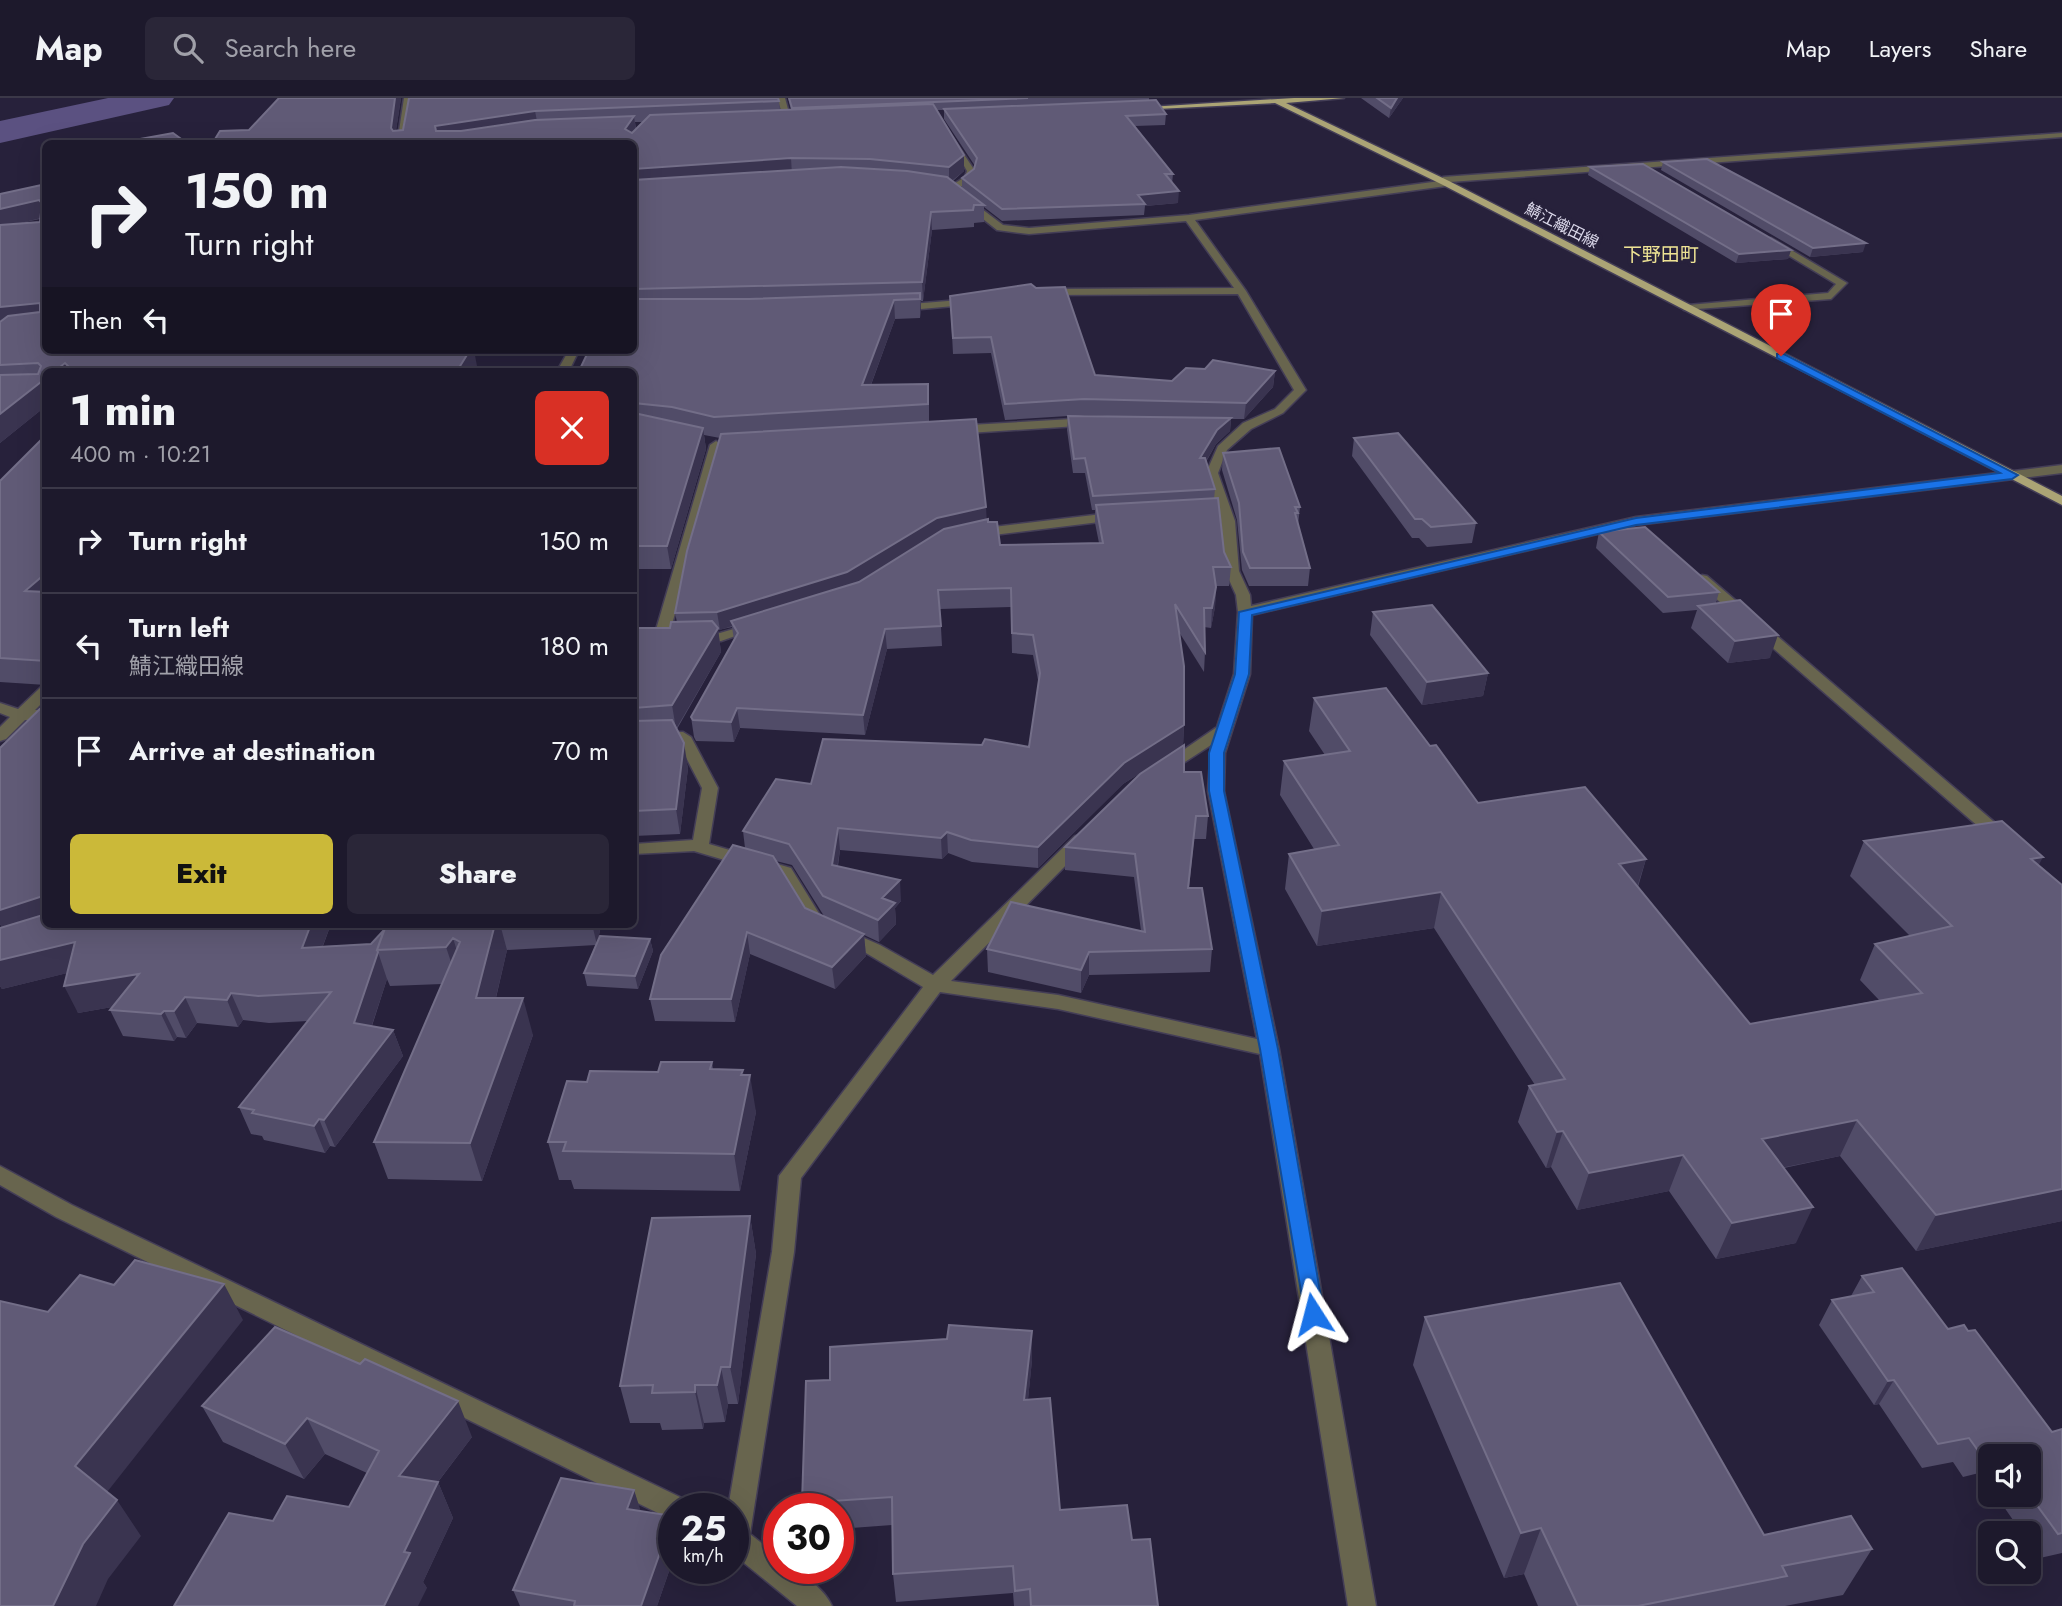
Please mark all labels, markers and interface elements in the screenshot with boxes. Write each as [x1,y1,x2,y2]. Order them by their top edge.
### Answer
search box [145,17,635,80]
text: Map [35,25,103,72]
icon: search [169,29,207,67]
text: Search here [225,29,356,67]
text: Map [1786,31,1831,66]
text: Layers [1869,31,1931,66]
text: Share [1969,31,2027,66]
text: 150 m [185,156,329,226]
icon: right [70,168,161,259]
street label: 鯖江織田線 [1521,197,1603,254]
text: Turn right [185,221,314,267]
district label: 下野田町 [1623,241,1699,268]
pin [1751,284,1811,356]
icon: arrive [1762,295,1800,333]
text: Then [70,301,123,339]
icon: left [137,301,175,339]
text: 1 min [70,380,176,441]
button: close [535,391,609,465]
text: 400 m · 10:21 [70,437,211,471]
icon: right [70,522,108,560]
text: Turn right [129,522,247,560]
text: 150 m [539,522,609,560]
text: Turn left [129,609,229,647]
icon: left [70,627,108,665]
text: 180 m [539,627,609,665]
text: 鯖江織田線 [129,649,244,683]
icon: arrive [70,732,108,770]
text: Arrive at destination [129,732,376,770]
text: 70 m [552,732,609,770]
button: Exit [70,834,333,914]
button: Share [347,834,609,914]
position arrow [1276,1277,1350,1351]
map controls [1978,1444,2041,1584]
button: sound [1978,1444,2041,1507]
speed limit sign: 30 [763,1493,854,1584]
text: 25 [681,1504,726,1554]
button: search [1978,1521,2041,1584]
text: km/h [683,1543,724,1569]

